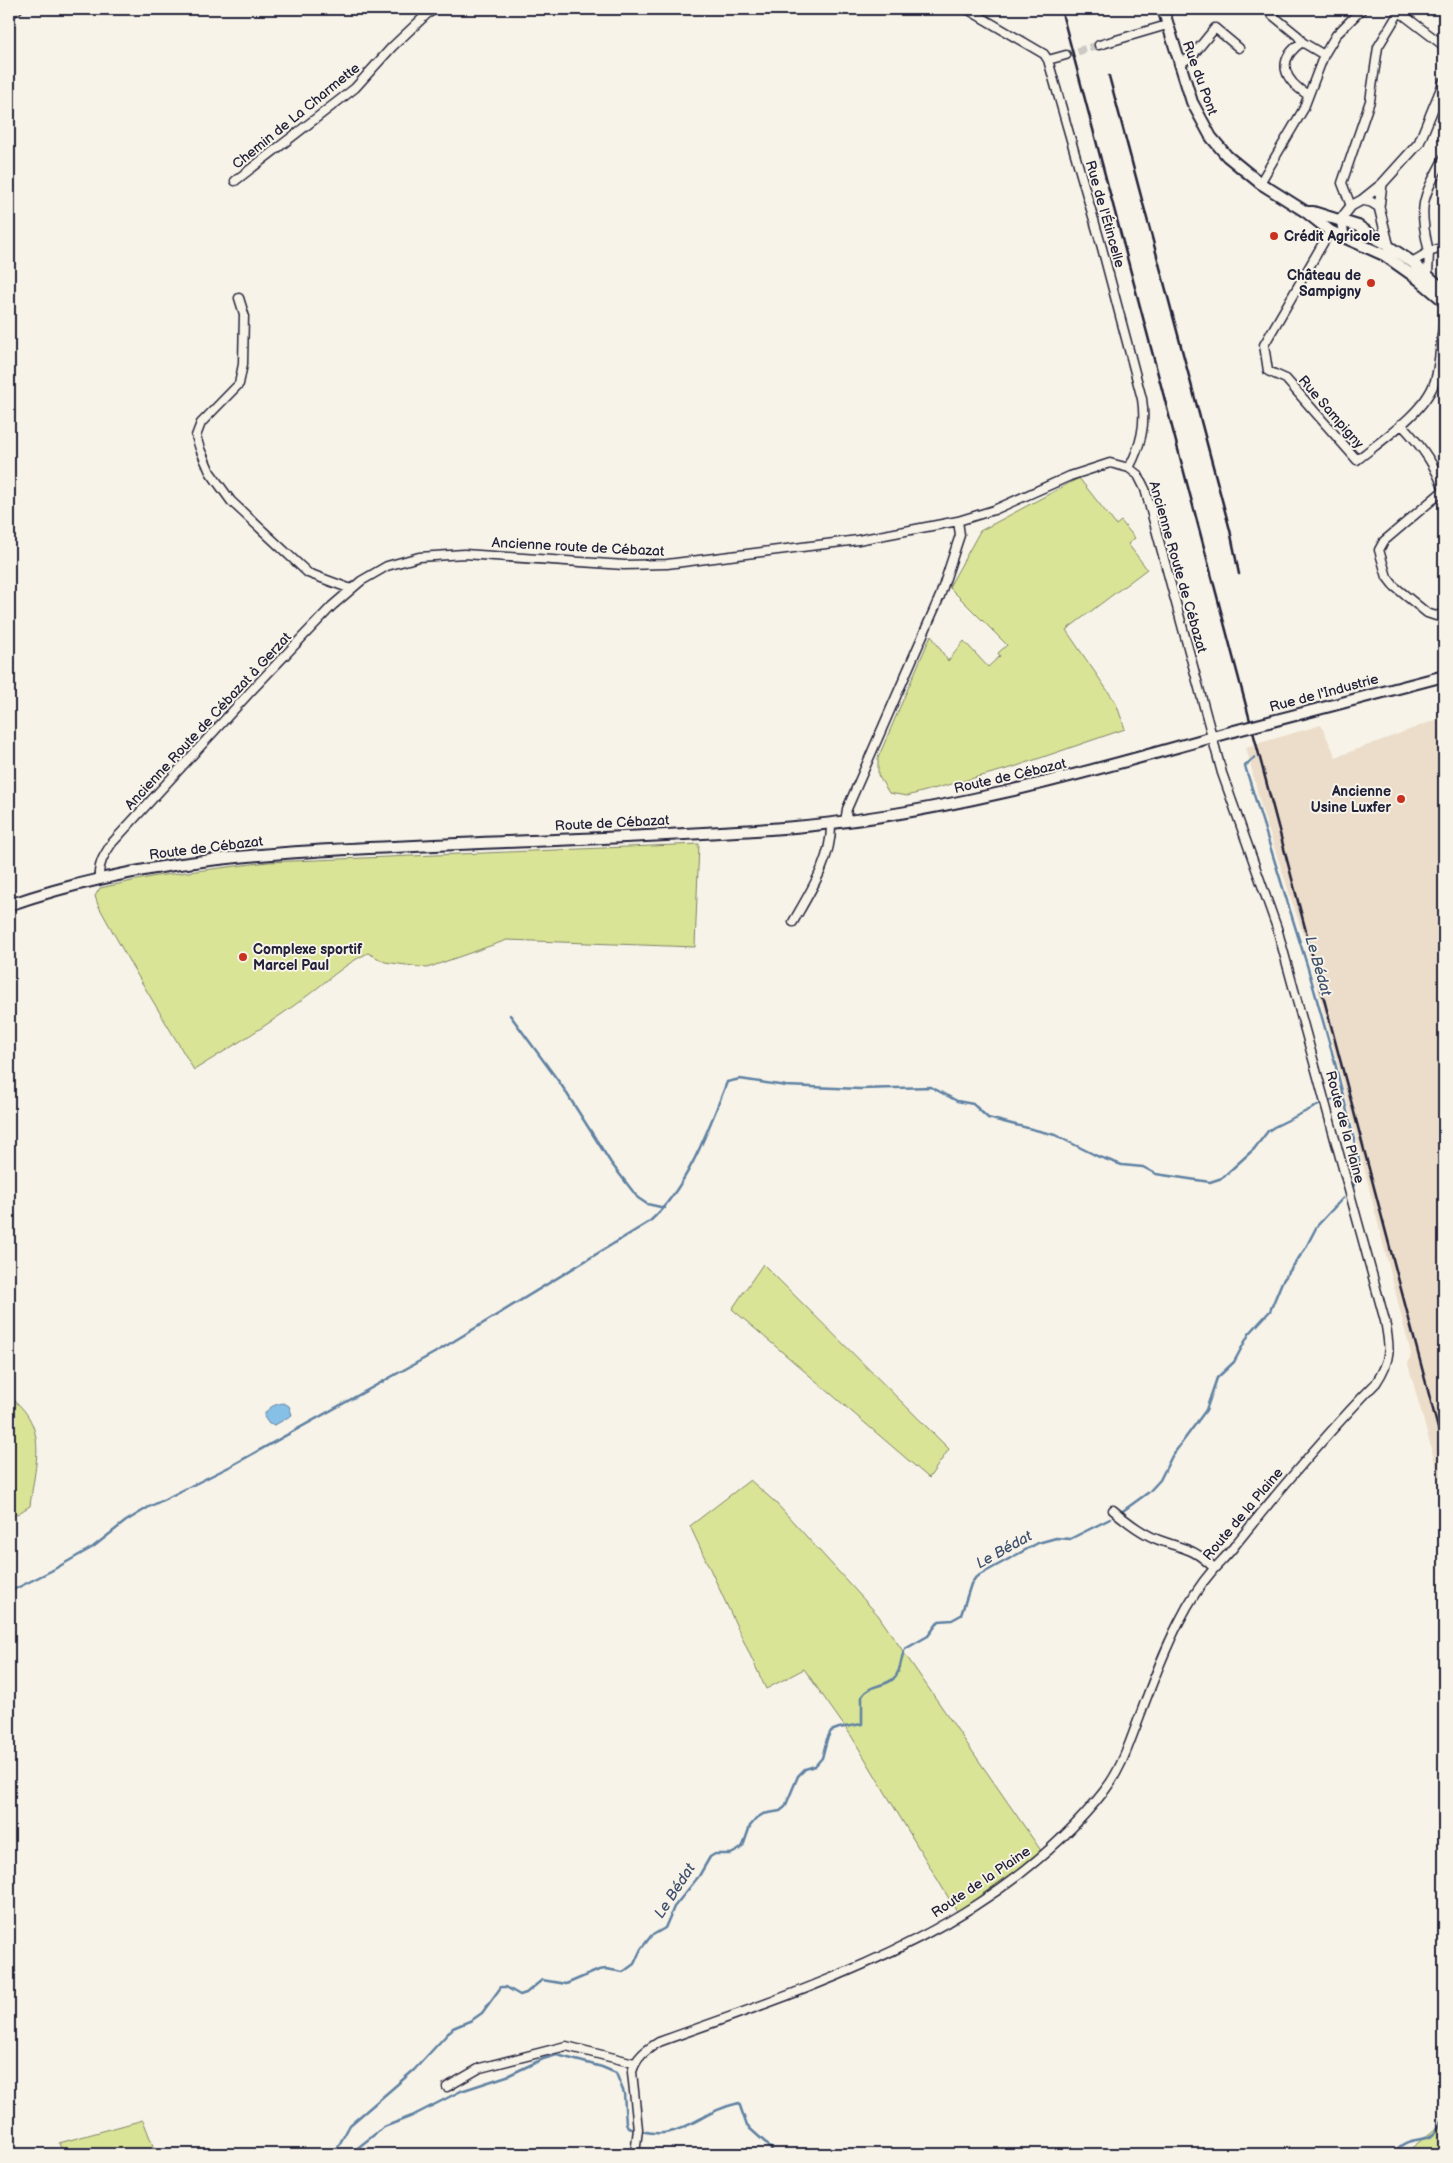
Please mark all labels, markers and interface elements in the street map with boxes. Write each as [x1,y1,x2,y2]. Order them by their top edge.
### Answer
street label: Rue du Pont [1179,39,1222,118]
street label: Chemin de La Charmette [229,59,363,173]
street label: Rue de l'Étincelle [1082,158,1129,270]
place label: Crédit Agricole [1284,228,1380,245]
marker: Crédit Agricole [1268,230,1280,242]
place label: Château de Sampigny [1287,267,1362,300]
marker: Château de Sampigny [1365,277,1377,289]
street label: Rue Sampigny [1295,372,1368,453]
street label: Ancienne Route de Cébazat [1145,479,1211,656]
street label: Ancienne route de Cébazat [491,534,665,560]
street label: Ancienne Route de Cébazat à Gerzat [121,628,295,813]
street label: Rue de l'Industrie [1268,670,1380,716]
street label: Route de Cébazat [952,755,1068,797]
place label: Ancienne Usine Luxfer [1311,783,1391,816]
marker: Ancienne Usine Luxfer [1395,793,1407,805]
street label: Route de Cébazat [554,811,670,834]
street label: Route de Cébazat [148,832,265,863]
water label: Le Bédat [1300,934,1336,998]
place label: Complexe sportif Marcel Paul [253,941,363,974]
marker: Complexe sportif Marcel Paul [237,951,249,963]
street label: Route de la Plaine [1322,1069,1368,1185]
street label: Route de la Plaine [1199,1464,1287,1564]
water label: Le Bédat [973,1527,1036,1573]
street label: Route de la Plaine [928,1843,1034,1921]
water label: Le Bédat [650,1860,700,1922]

